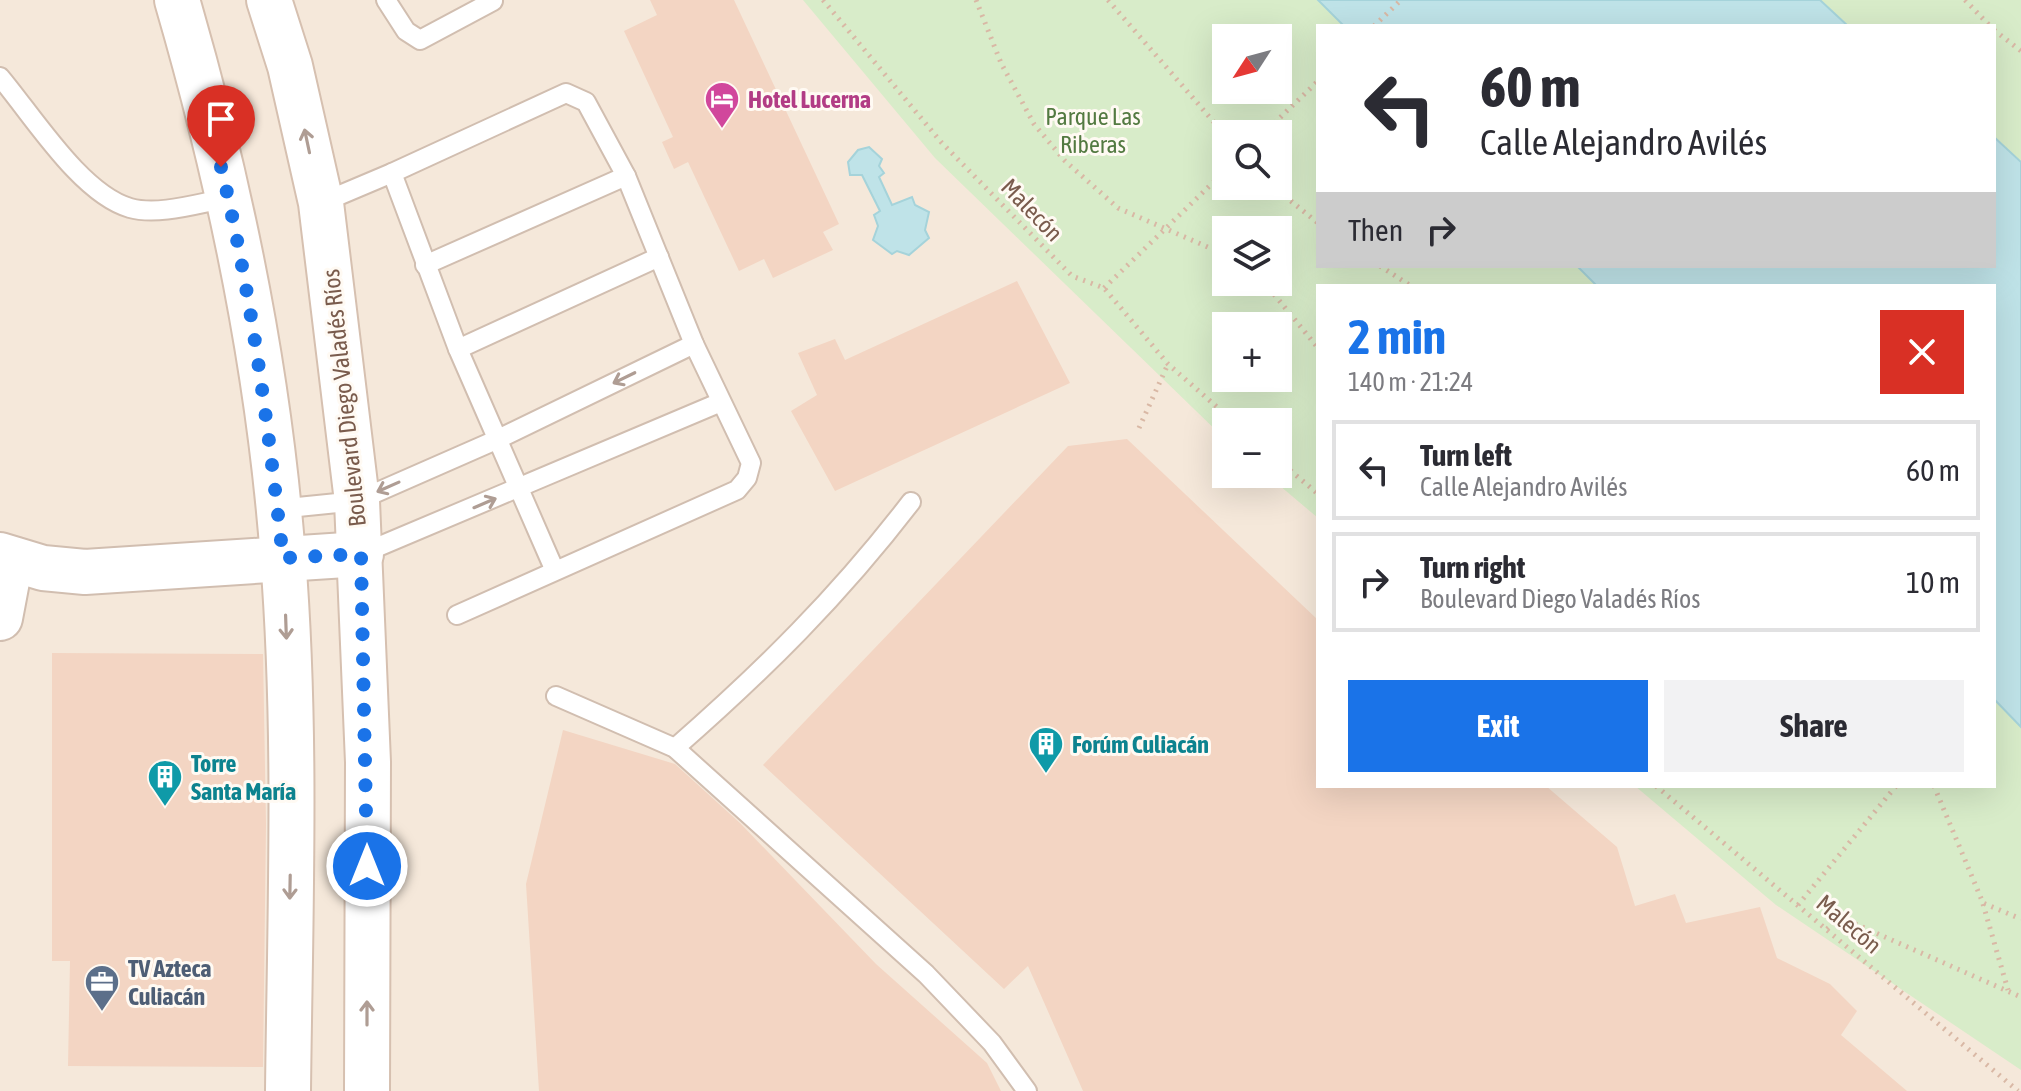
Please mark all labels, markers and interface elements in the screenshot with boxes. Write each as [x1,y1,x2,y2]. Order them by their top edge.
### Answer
north arrow [1212,24,1292,104]
map controls [1212,24,1292,488]
text: 60 m [1480,55,1581,119]
icon: left [1348,56,1452,160]
hotel icon: Hotel Lucerna [703,80,741,130]
pin [187,85,255,167]
place label: Hotel Lucerna [748,86,871,113]
icon: arrive [199,97,243,141]
park label: Parque Las Riberas [1045,103,1141,158]
button: search [1212,120,1292,200]
text: Calle Alejandro Avilés [1480,121,1767,163]
one-way arrow [299,129,314,154]
street label: Malecón [996,173,1068,247]
icon: right [1419,208,1463,252]
text: Then [1348,213,1403,247]
button: layers [1212,216,1292,296]
street label: Boulevard Diego Valadés Ríos [317,268,371,528]
text: 2 min [1348,309,1446,364]
button: close [1880,310,1964,394]
button: + [1212,312,1292,392]
text: 140 m · 21:24 [1348,367,1473,397]
one-way arrow [613,371,637,386]
button: − [1212,408,1292,488]
text: Turn left [1420,438,1512,472]
icon: left [1352,448,1396,492]
text: 60 m [1906,453,1960,487]
text: Calle Alejandro Avilés [1420,472,1627,502]
one-way arrow [376,480,400,495]
one-way arrow [472,494,497,509]
text: Turn right [1420,550,1526,584]
icon: right [1352,560,1396,604]
text: 10 m [1906,565,1960,599]
text: Boulevard Diego Valadés Ríos [1420,584,1700,614]
one-way arrow [279,613,294,640]
button: Exit [1348,680,1648,772]
button: Share [1664,680,1964,772]
building icon: Forúm Culiacán [1027,725,1065,775]
place label: Forúm Culiacán [1072,731,1209,758]
place label: Torre Santa María [191,750,296,805]
building icon: Torre Santa María [146,758,184,808]
position arrow [325,824,409,908]
one-way arrow [282,873,298,900]
street label: Malecón [1811,889,1887,959]
place label: TV Azteca Culiacán [128,955,211,1010]
office icon: TV Azteca Culiacán [83,963,121,1013]
one-way arrow [359,1000,375,1027]

